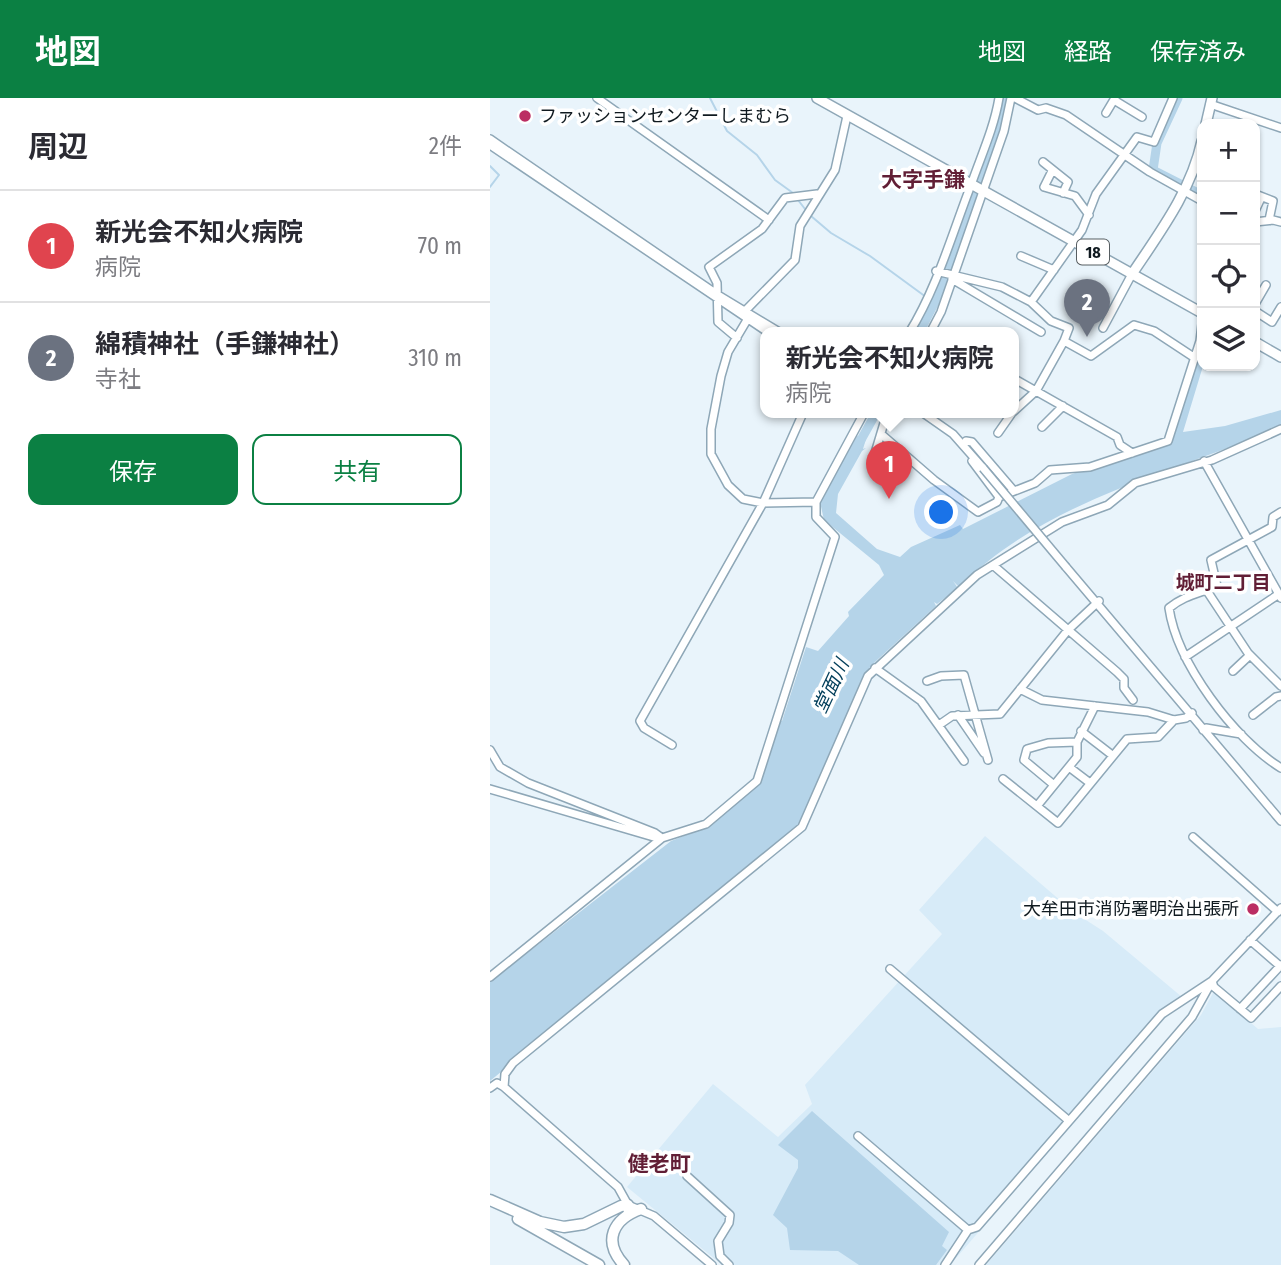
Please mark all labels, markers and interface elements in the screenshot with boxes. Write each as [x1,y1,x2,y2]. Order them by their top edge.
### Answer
text: 地図 [35,32,101,72]
text: 地図 [978,38,1026,66]
text: 経路 [1064,38,1112,66]
text: 保存済み [1150,38,1246,66]
place label: ファッションセンターしまむら [539,105,791,127]
marker: ファッションセンターしまむら [517,108,533,124]
map controls [1197,119,1260,371]
button: + [1197,119,1260,182]
text: 周辺 [28,129,88,165]
text: 2件 [429,132,462,160]
district label: 大字手鎌 [881,167,965,193]
button: − [1197,182,1260,245]
text: 新光会不知火病院 [95,217,303,248]
text: 1 [46,232,56,260]
text: 70 m [418,232,462,260]
road number: 18 [1077,240,1109,264]
button: locate [1197,245,1260,308]
text: 病院 [95,253,141,281]
pin: 2 [1064,279,1110,337]
button: layers [1197,308,1260,371]
popup [760,327,1019,418]
text: 綿積神社（手鎌神社） [95,329,355,360]
text: 新光会不知火病院 [785,343,994,374]
text: 2 [46,344,56,372]
text: 310 m [408,344,462,372]
text: 寺社 [95,365,141,393]
text: 病院 [785,379,831,407]
button: 保存 [28,434,238,505]
button: 共有 [252,434,462,505]
pin: 1 [866,441,912,499]
your location [924,495,958,529]
district label: 城町二丁目 [1175,571,1271,594]
water label: 堂面川 [809,654,854,717]
place label: 大牟田市消防署明治出張所 [1023,898,1239,920]
marker: 大牟田市消防署明治出張所 [1245,901,1261,917]
district label: 健老町 [628,1151,691,1177]

